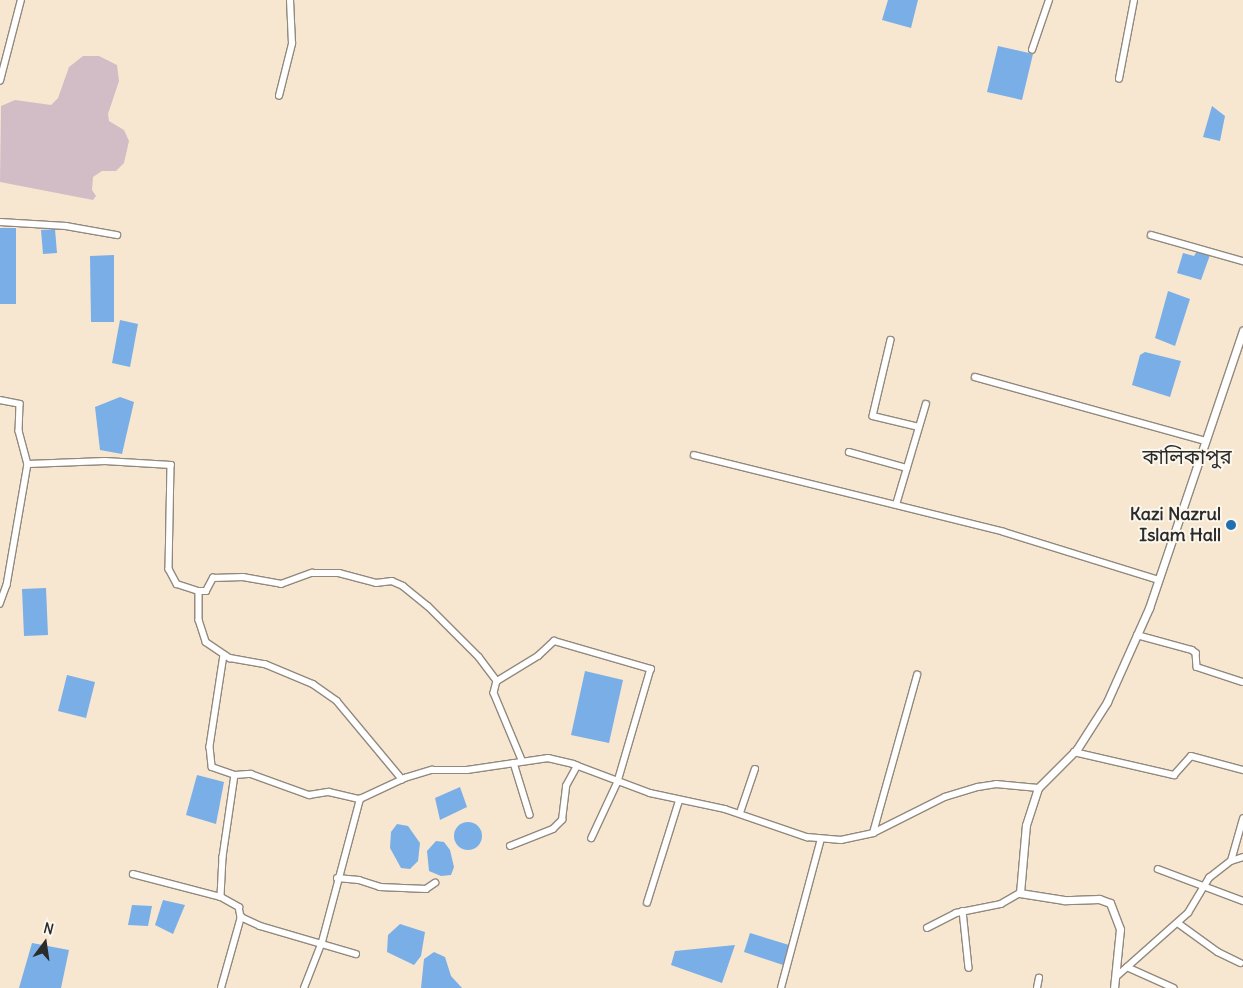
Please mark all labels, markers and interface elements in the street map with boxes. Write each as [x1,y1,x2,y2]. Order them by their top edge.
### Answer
district label: কালিকাপুর [1142,444,1232,468]
place label: Kazi Nazrul Islam Hall [1130,504,1221,546]
marker: Kazi Nazrul Islam Hall [1225,519,1237,531]
north arrow [20,918,70,968]
text: N [42,919,56,938]

